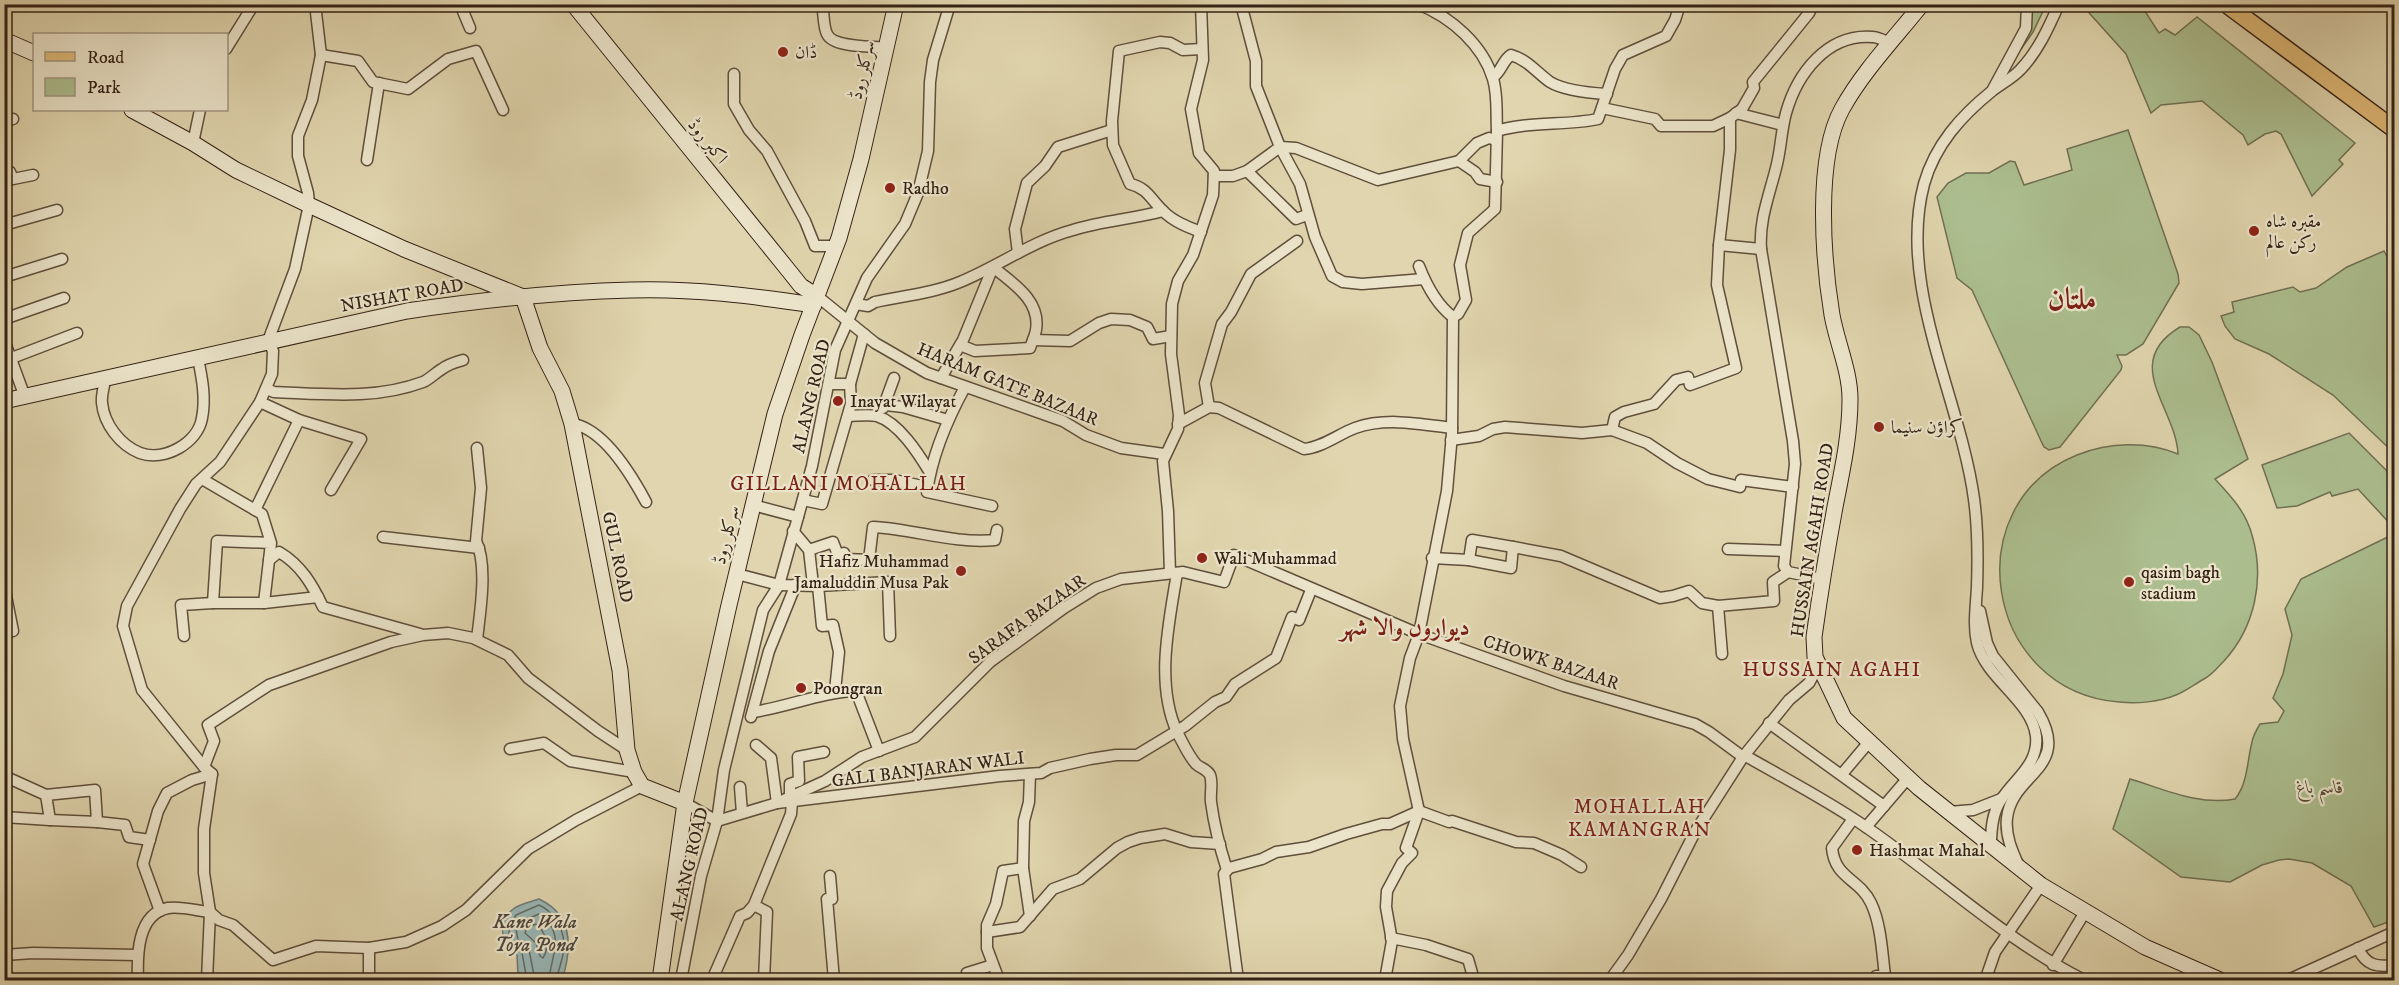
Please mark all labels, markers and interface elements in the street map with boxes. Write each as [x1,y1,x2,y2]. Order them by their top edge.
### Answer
legend [33,33,228,111]
street label: سرکلر روڈ [846,38,880,102]
place label: ڈان [795,42,817,64]
marker: ڈان [776,45,790,59]
text: Road [87,47,124,69]
text: Park [87,77,121,99]
street label: اکبر روڈ [682,115,732,169]
place label: Radho [902,178,949,200]
marker: Radho [883,181,897,195]
place label: مقبرہ شاہ رکن عالم [2266,211,2321,258]
marker: مقبرہ شاہ رکن عالم [2247,224,2261,238]
street label: NISHAT ROAD [339,274,465,318]
district label: ملتان [2048,282,2096,319]
street label: ALANG ROAD [788,337,836,455]
street label: HARAM GATE BAZAAR [914,338,1101,431]
place label: Inayat Wilayat [850,391,956,413]
marker: Inayat Wilayat [831,394,845,408]
place label: کراؤن سنیما [1891,417,1963,439]
marker: کراؤن سنیما [1872,420,1886,434]
street label: HUSSAIN AGAHI ROAD [1787,441,1839,639]
district label: GILLANI MOHALLAH [730,472,968,497]
street label: سرکلر روڈ [709,503,745,567]
street label: GUL ROAD [597,510,637,605]
place label: Wali Muhammad [1213,548,1337,570]
place label: Hafiz Muhammad Jamaluddin Musa Pak [792,551,949,594]
marker: Wali Muhammad [1195,551,1209,565]
place label: qasim bagh stadium [2141,562,2220,605]
marker: Hafiz Muhammad Jamaluddin Musa Pak [954,564,968,578]
street label: SARAFA BAZAAR [965,570,1091,670]
marker: qasim bagh stadium [2122,575,2136,589]
district label: دیواروں والا شہر [1337,613,1470,643]
street label: CHOWK BAZAAR [1480,631,1622,695]
district label: HUSSAIN AGAHI [1743,658,1921,683]
place label: Poongran [813,678,883,700]
marker: Poongran [794,681,808,695]
street label: GALI BANJARAN WALI [830,747,1026,793]
park label: قاسم باغ [2296,777,2344,805]
district label: MOHALLAH KAMANGRAN [1568,795,1712,843]
street label: ALANG ROAD [666,805,714,923]
place label: Hashmat Mahal [1869,840,1985,862]
marker: Hashmat Mahal [1850,843,1864,857]
water label: Kane Wala Toya Pond [492,910,579,958]

